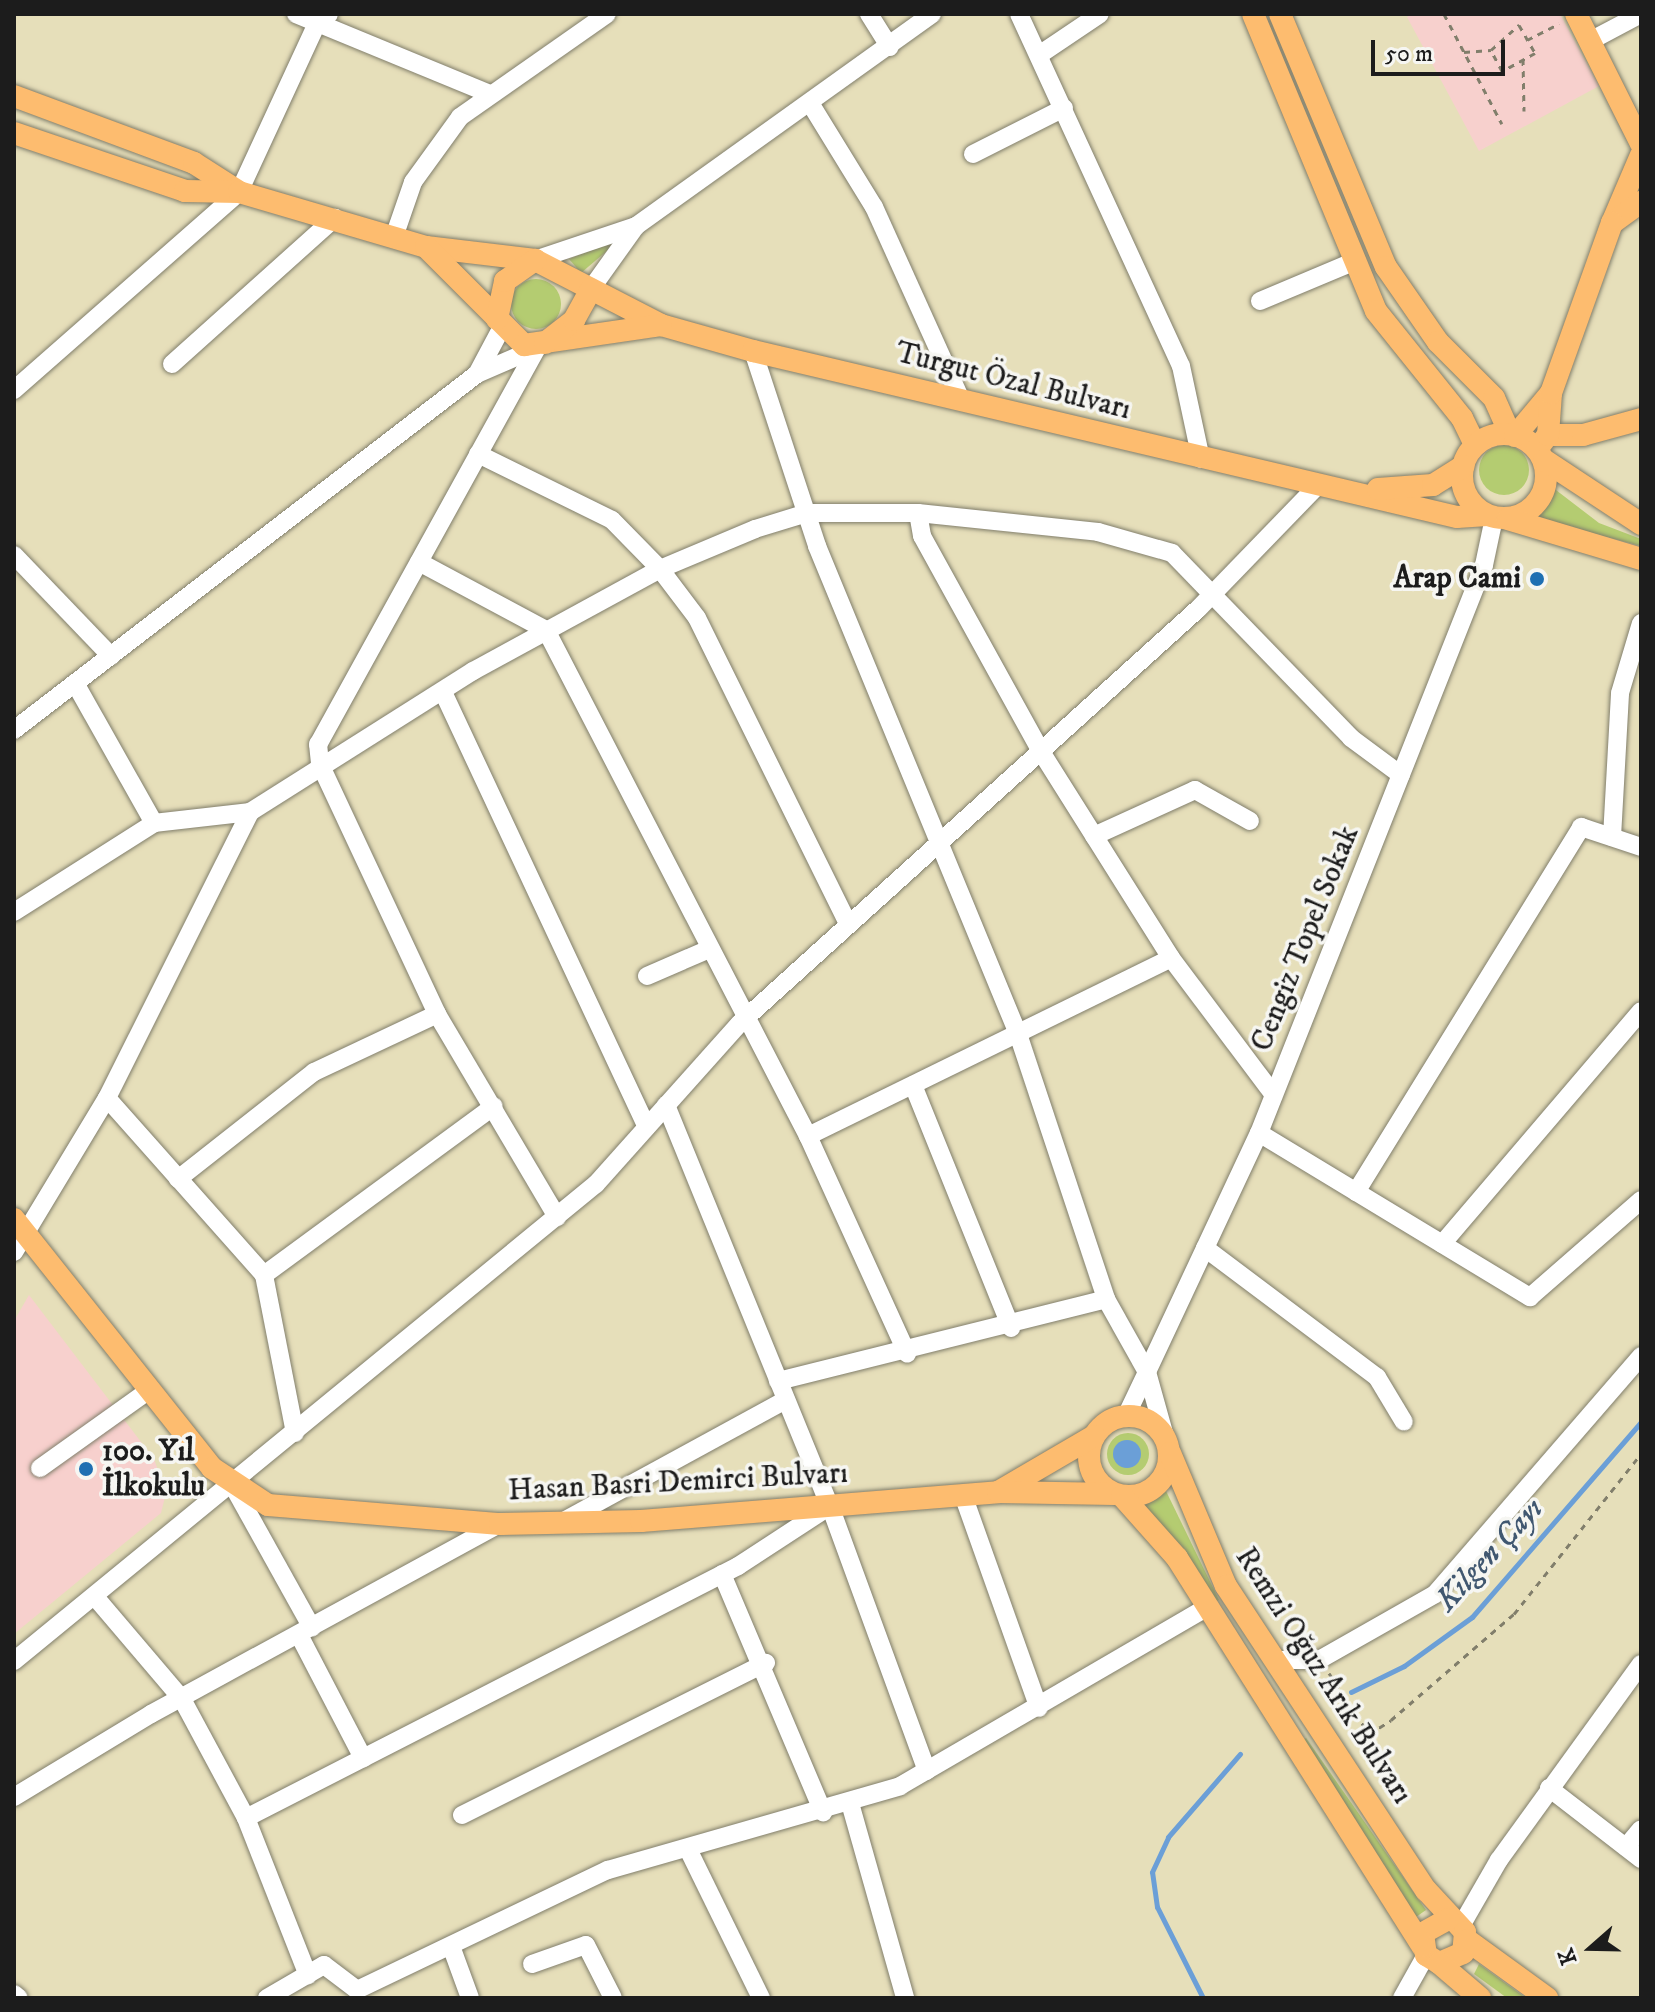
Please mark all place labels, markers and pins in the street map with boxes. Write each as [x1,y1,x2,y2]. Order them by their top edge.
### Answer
place label: Arap Cami [1394,561,1521,597]
marker: Arap Cami [1528,570,1546,588]
place label: 100. Yıl İlkokulu [102,1434,205,1504]
marker: 100. Yıl İlkokulu [77,1460,95,1478]

